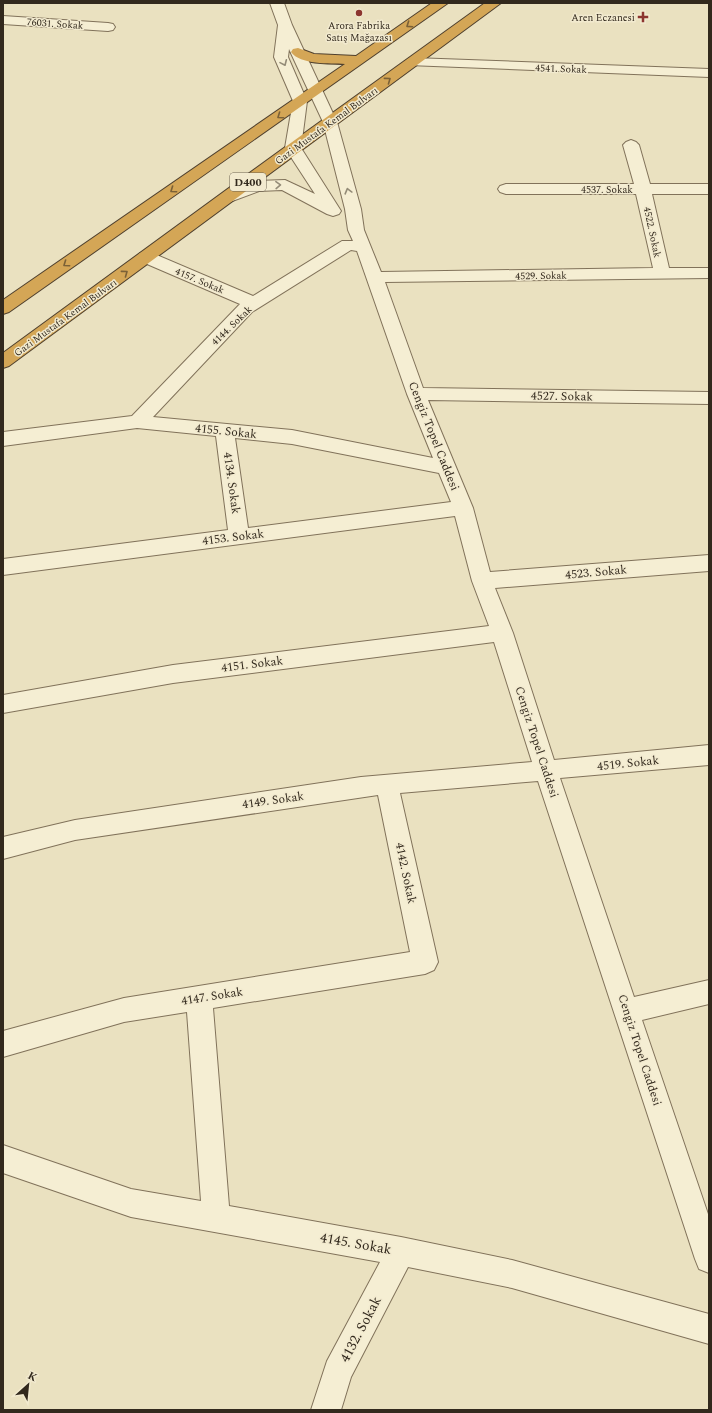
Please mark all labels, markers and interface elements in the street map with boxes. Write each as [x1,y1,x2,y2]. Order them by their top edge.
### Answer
marker: Arora Fabrika Satış Mağazası [354,8,364,18]
place label: Aren Eczanesi [571,10,635,26]
marker: Aren Eczanesi [638,12,648,22]
street label: 76031. Sokak [26,14,84,34]
place label: Arora Fabrika Satış Mağazası [326,18,392,46]
one-way arrow [406,20,413,28]
one-way arrow [279,59,287,67]
street label: 4541. Sokak [535,60,588,78]
one-way arrow [383,78,390,85]
street label: Gazi Mustafa Kemal Bulvarı [272,83,381,169]
one-way arrow [277,111,284,119]
road number: D400 [230,173,266,191]
one-way arrow [275,181,281,189]
street label: 4537. Sokak [581,182,633,198]
one-way arrow [170,185,177,193]
one-way arrow [345,188,353,195]
street label: 4522. Sokak [639,205,665,260]
one-way arrow [63,259,70,267]
street label: 4157. Sokak [173,263,227,299]
street label: 4529. Sokak [515,268,567,284]
one-way arrow [120,271,127,278]
street label: Gazi Mustafa Kemal Bulvarı [11,275,120,361]
street label: 4144. Sokak [208,302,256,349]
street label: Cengiz Topel Caddesi [403,379,464,494]
street label: 4527. Sokak [531,386,594,407]
street label: 4155. Sokak [194,419,258,444]
street label: 4134. Sokak [218,451,245,515]
street label: 4153. Sokak [201,524,265,551]
street label: 4523. Sokak [564,560,628,585]
street label: 4151. Sokak [220,651,284,678]
street label: Cengiz Topel Caddesi [509,684,564,801]
street label: 4519. Sokak [596,751,660,776]
street label: 4149. Sokak [241,787,305,814]
street label: 4142. Sokak [390,841,421,906]
street label: 4147. Sokak [180,982,245,1011]
street label: Cengiz Topel Caddesi [612,992,667,1109]
street label: 4145. Sokak [318,1227,394,1260]
street label: 4132. Sokak [334,1292,387,1366]
north arrow [8,1365,48,1405]
text: K [25,1367,40,1386]

